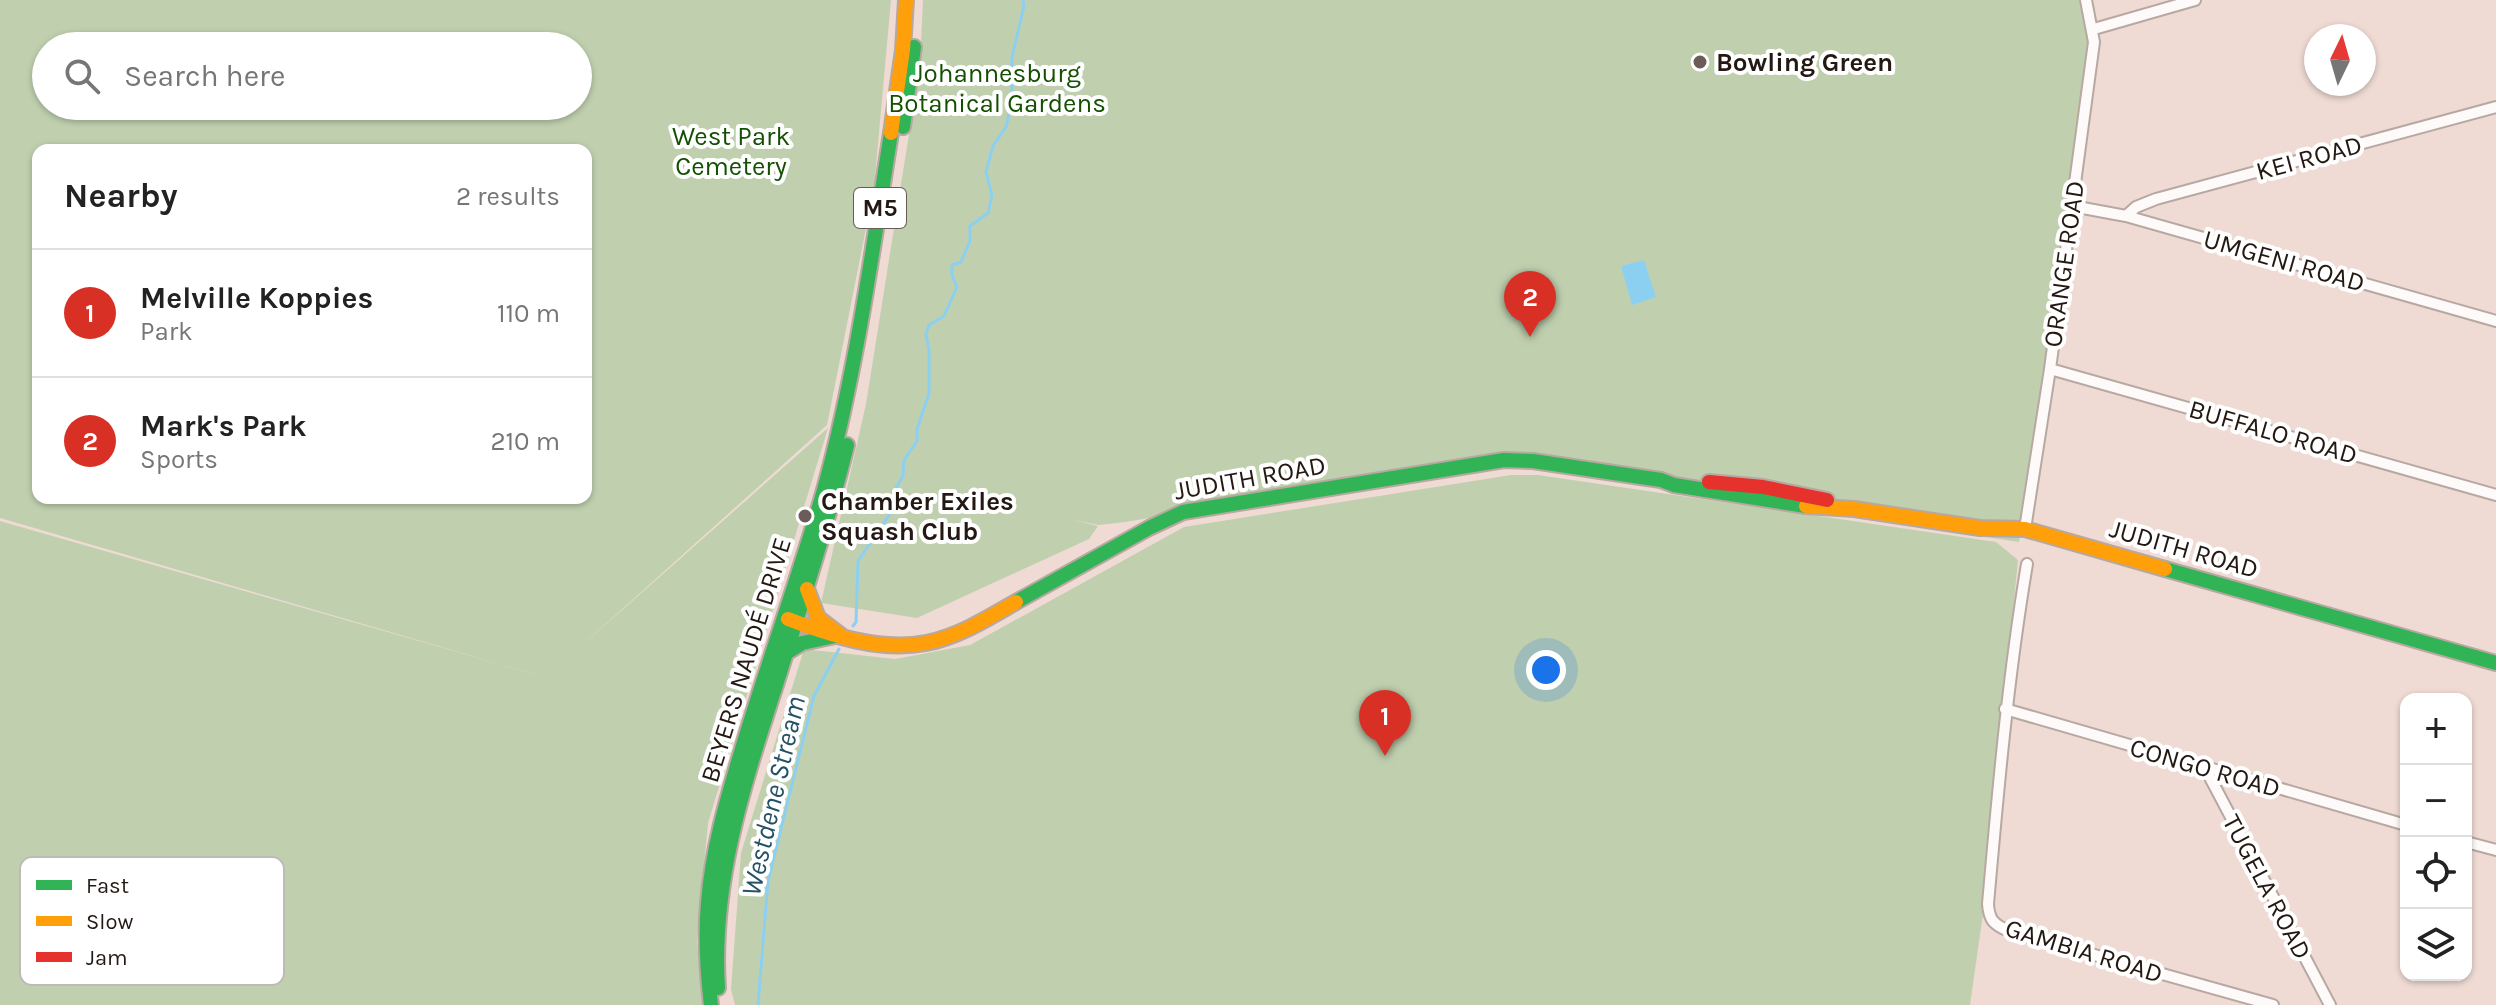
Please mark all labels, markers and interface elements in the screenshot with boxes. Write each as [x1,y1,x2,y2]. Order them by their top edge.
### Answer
north arrow [2304,24,2376,96]
search box [32,32,592,120]
place label: Bowling Green [1716,47,1893,78]
marker: Bowling Green [1691,53,1709,71]
icon: search [60,54,104,98]
text: Search here [124,58,285,94]
park label: Johannesburg Botanical Gardens [888,58,1106,119]
park label: West Park Cemetery [672,121,790,182]
street label: KEI ROAD [2253,129,2365,187]
text: Nearby [64,176,178,216]
street label: ORANGE ROAD [2037,179,2091,349]
text: 2 results [456,181,560,212]
road number: M5 [854,188,906,228]
street label: UMGENI ROAD [2200,223,2368,299]
pin: 2 [1504,271,1556,337]
text: Melville Koppies [140,280,373,316]
text: 1 [85,298,95,329]
text: 110 m [497,298,560,329]
text: Park [140,316,193,347]
street label: BUFFALO ROAD [2185,393,2361,471]
text: Mark's Park [140,408,307,444]
text: 2 [82,426,98,457]
text: 210 m [490,426,560,457]
text: Sports [140,444,218,475]
street label: JUDITH ROAD [1172,449,1328,507]
place label: Chamber Exiles Squash Club [821,486,1014,547]
marker: Chamber Exiles Squash Club [796,507,814,525]
street label: JUDITH ROAD [2106,513,2262,585]
street label: BEYERS NAUDÉ DRIVE [693,533,798,786]
your location [1526,650,1566,690]
pin: 1 [1359,690,1411,756]
water label: Westdene Stream [734,693,812,899]
map controls [2400,693,2472,981]
button: + [2400,693,2472,765]
street label: CONGO ROAD [2126,732,2284,804]
button: − [2400,765,2472,837]
street label: TUGELA ROAD [2216,809,2318,965]
button: locate [2400,837,2472,909]
legend [20,857,284,985]
text: Fast [86,873,129,899]
text: Slow [86,909,133,935]
button: layers [2400,909,2472,981]
street label: GAMBIA ROAD [2001,912,2167,990]
text: Jam [86,945,128,971]

